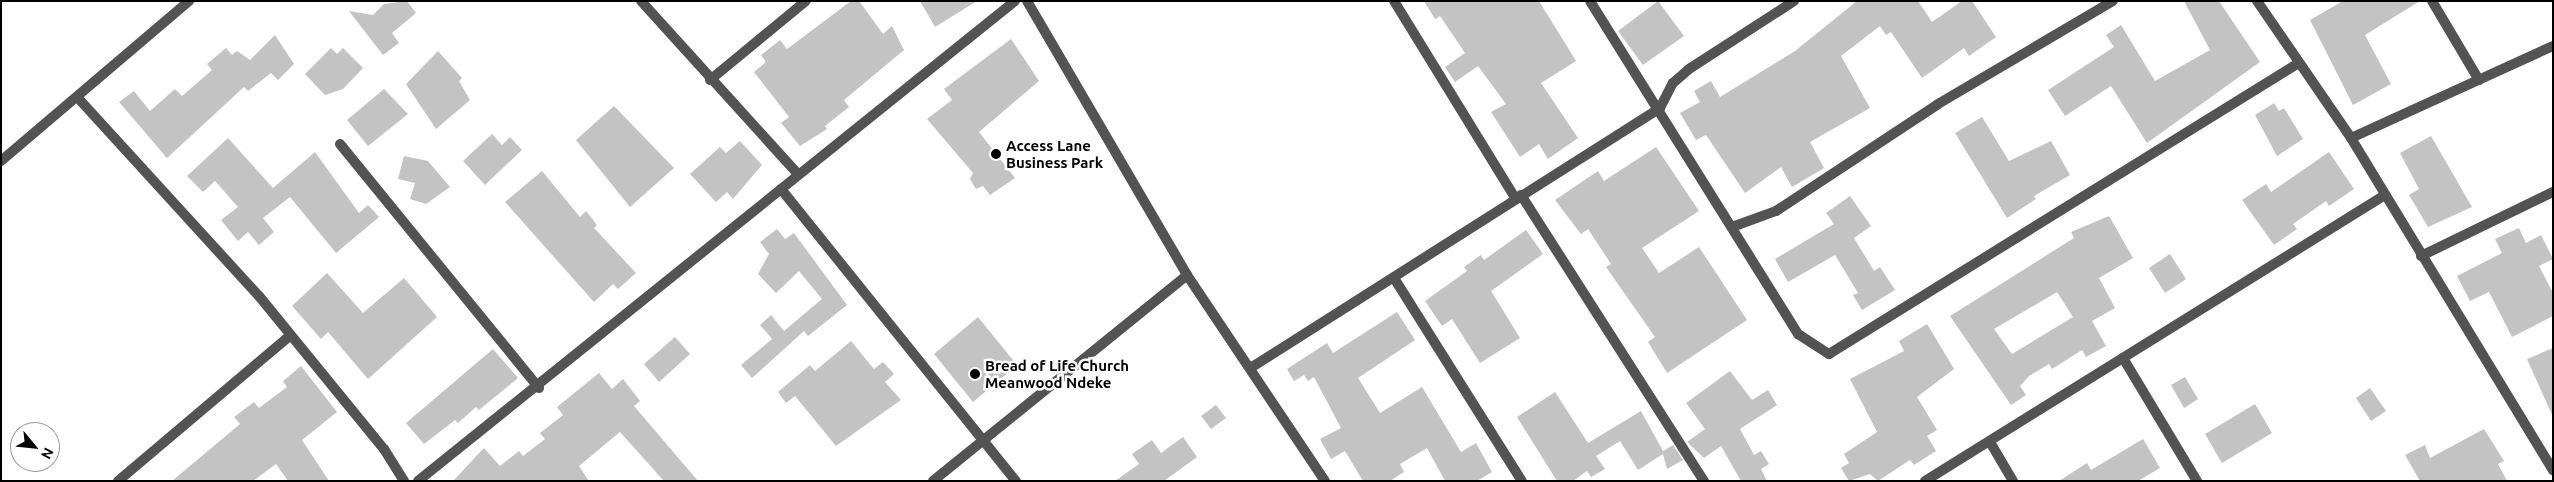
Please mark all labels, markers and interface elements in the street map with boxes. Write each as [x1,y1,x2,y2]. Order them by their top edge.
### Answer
place label: Access Lane Business Park [1006,136,1103,171]
marker: Access Lane Business Park [990,148,1002,160]
place label: Bread of Life Church Meanwood Ndeke [985,356,1129,391]
marker: Bread of Life Church Meanwood Ndeke [969,368,981,380]
north arrow [10,422,60,472]
text: N [38,445,57,462]

